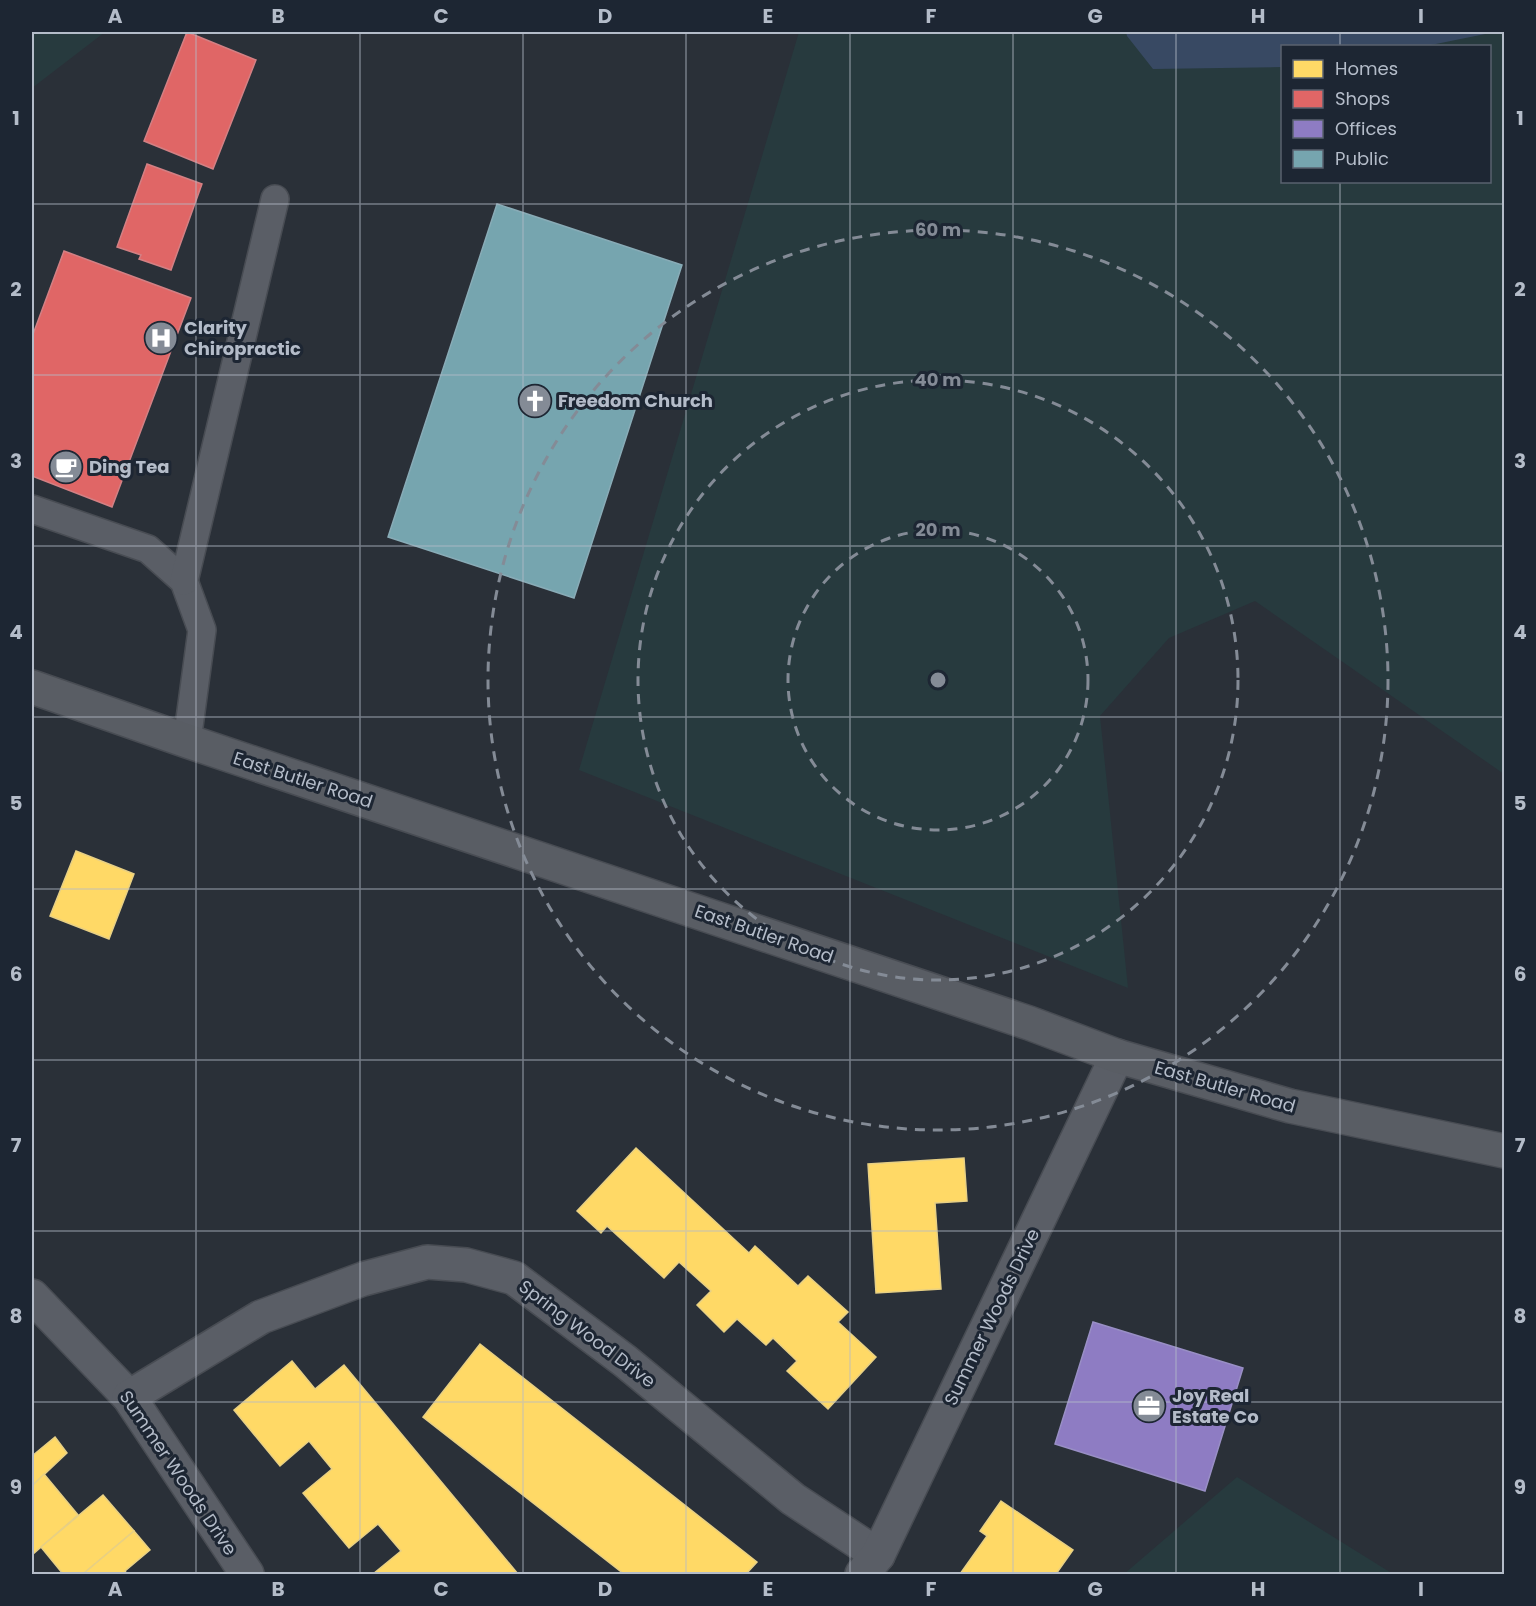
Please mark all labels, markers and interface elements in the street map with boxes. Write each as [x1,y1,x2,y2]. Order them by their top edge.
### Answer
text: A [108,2,123,30]
text: B [271,2,285,30]
text: C [433,2,449,30]
text: D [598,2,612,30]
text: E [763,2,773,30]
text: F [926,2,937,30]
text: G [1087,2,1103,30]
text: H [1251,2,1265,30]
text: I [1418,2,1424,30]
legend [1281,45,1491,183]
text: Homes [1335,56,1398,81]
text: Shops [1335,86,1390,111]
text: 1 [12,104,20,132]
text: 1 [1516,104,1524,132]
text: Offices [1335,116,1397,141]
text: Public [1335,146,1389,171]
text: 60 m [915,217,961,242]
text: 2 [10,275,22,303]
text: 2 [1514,275,1526,303]
place label: Clarity Chiropractic [184,315,301,361]
hospital icon: Clarity Chiropractic [143,320,179,356]
text: 40 m [915,367,961,392]
church icon: Freedom Church [517,383,553,419]
place label: Freedom Church [558,388,713,413]
text: 3 [10,447,22,475]
text: 3 [1514,447,1526,475]
cafe icon: Ding Tea [48,449,84,485]
place label: Ding Tea [89,454,170,479]
text: 20 m [916,517,960,542]
text: 4 [9,618,23,646]
text: 4 [1513,618,1527,646]
centre of rings [928,670,948,690]
street label: East Butler Road [230,745,376,814]
text: 5 [10,789,23,817]
text: 5 [1514,789,1527,817]
street label: East Butler Road [691,898,837,969]
text: 6 [10,960,22,988]
text: 6 [1514,960,1526,988]
street label: East Butler Road [1152,1054,1298,1119]
text: 7 [11,1131,22,1159]
text: 7 [1515,1131,1526,1159]
street label: Summer Woods Drive [938,1224,1045,1409]
street label: Spring Wood Drive [514,1274,661,1393]
text: 8 [10,1302,22,1330]
text: 8 [1514,1302,1526,1330]
place label: Joy Real Estate Co [1172,1383,1259,1429]
street label: Summer Woods Drive [114,1385,243,1560]
office icon: Joy Real Estate Co [1131,1388,1167,1424]
text: 9 [10,1473,22,1501]
text: 9 [1514,1473,1526,1501]
text: A [108,1575,123,1603]
text: B [271,1575,285,1603]
text: C [433,1575,449,1603]
text: D [598,1575,612,1603]
text: E [763,1575,773,1603]
text: F [926,1575,937,1603]
text: G [1087,1575,1103,1603]
text: H [1251,1575,1265,1603]
text: I [1418,1575,1424,1603]

